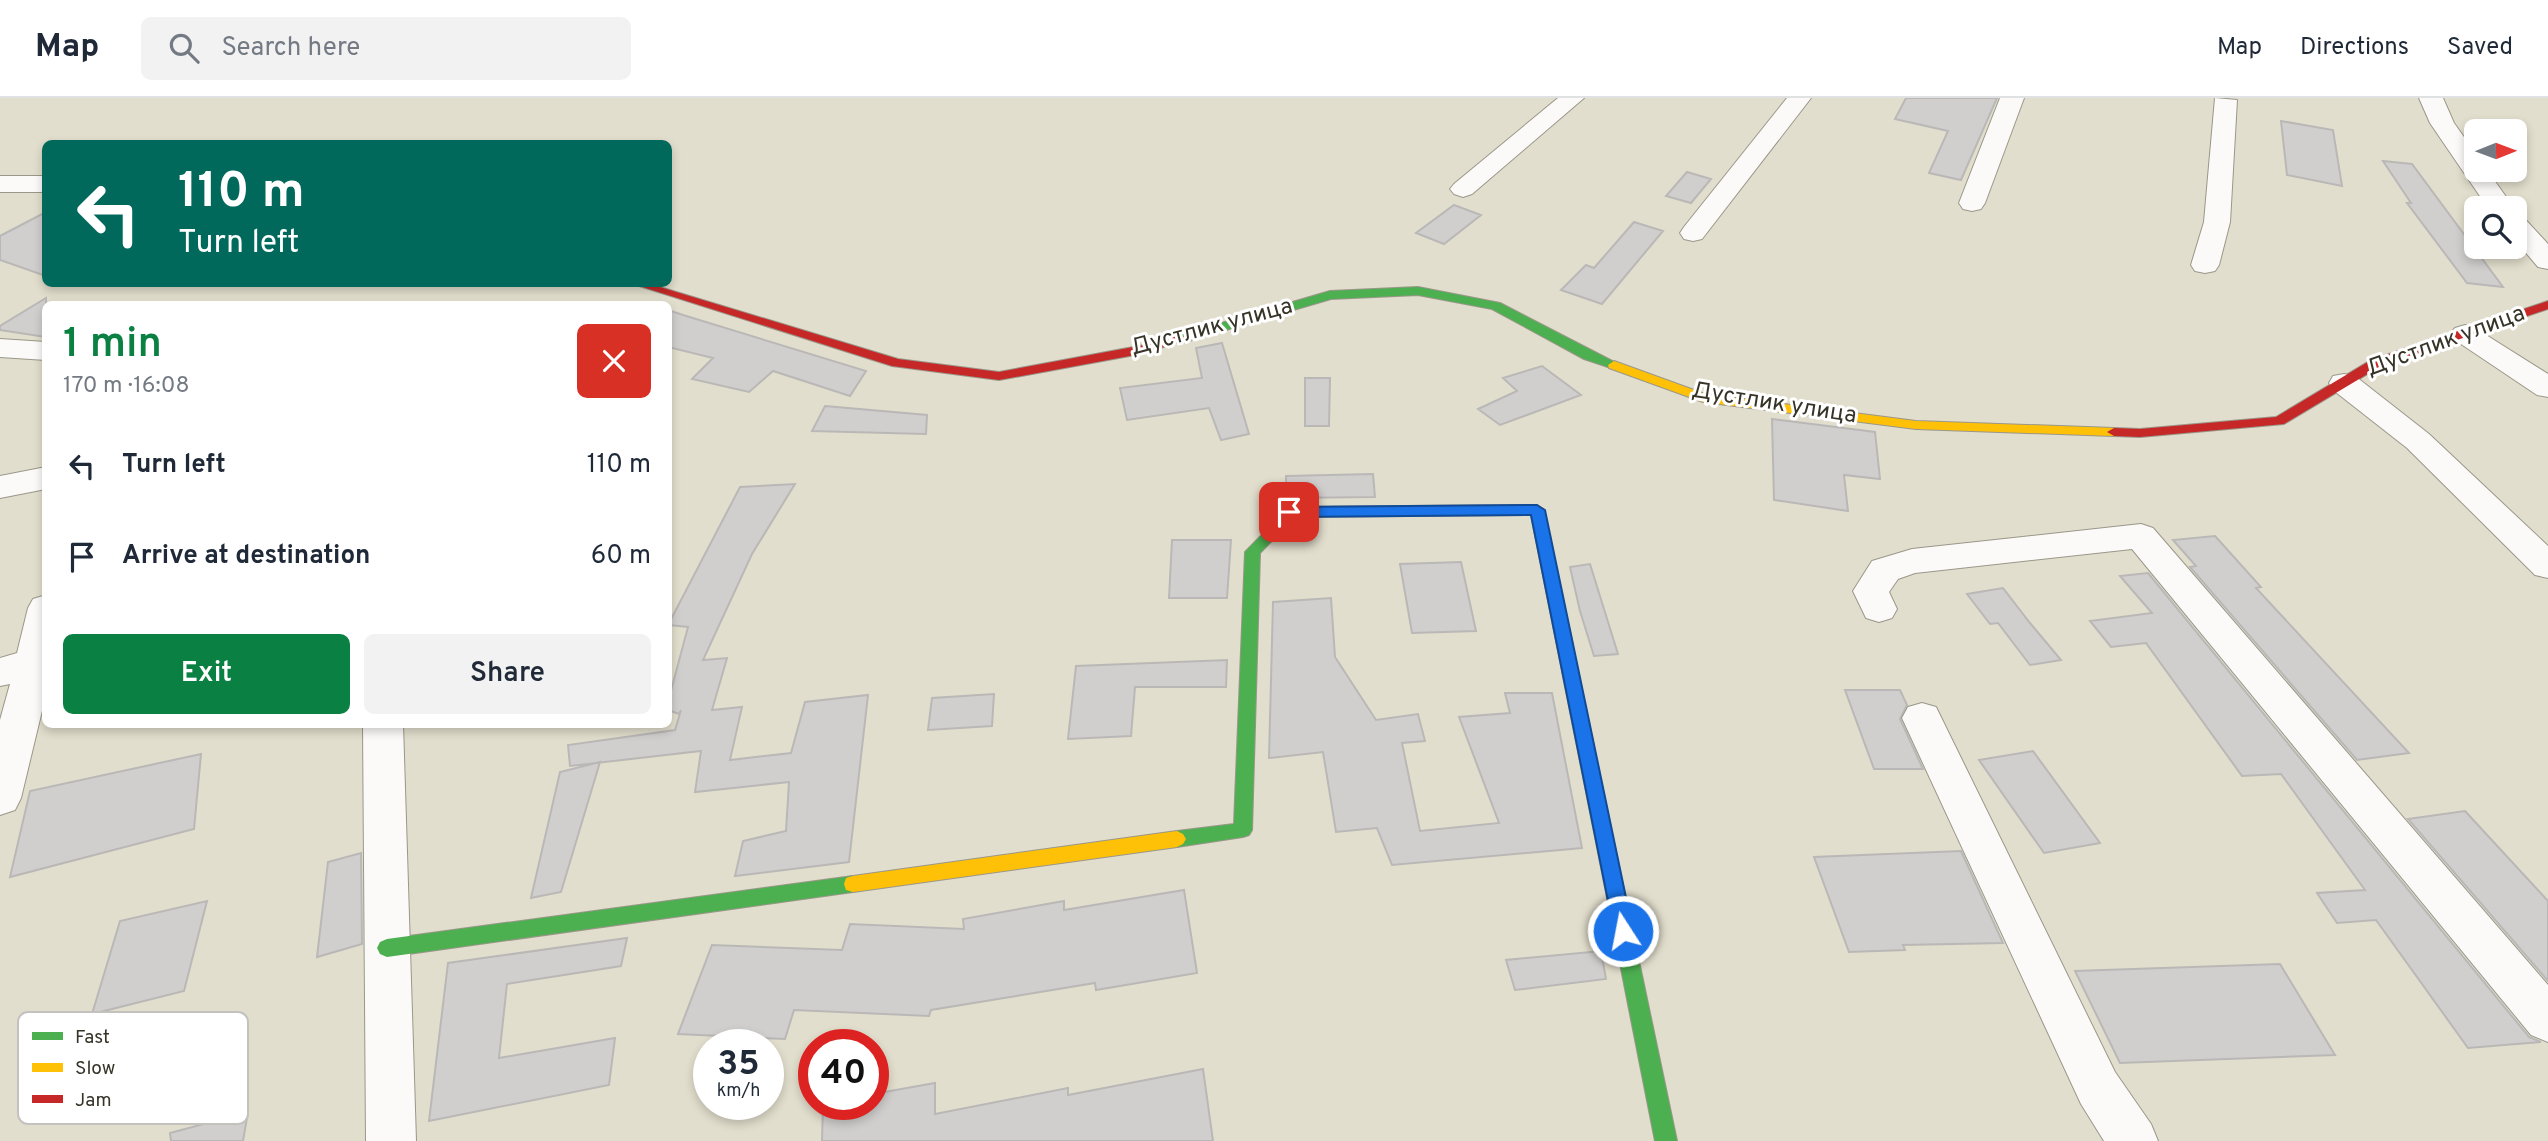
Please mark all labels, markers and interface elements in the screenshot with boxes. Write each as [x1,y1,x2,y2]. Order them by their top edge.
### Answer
search box [141,17,631,80]
text: Map [35,27,99,69]
icon: search [165,29,203,67]
text: Search here [221,32,360,65]
text: Map [2217,33,2262,63]
text: Directions [2300,33,2409,63]
text: Saved [2447,33,2513,63]
north arrow [2464,119,2527,182]
map controls [2464,119,2527,259]
text: 110 m [178,163,305,225]
icon: left [63,168,154,259]
button: search [2464,196,2527,259]
text: Turn left [178,224,299,264]
street label: Дустлик улица [1128,292,1296,364]
street label: Дустлик улица [2363,300,2529,384]
text: 1 min [63,319,162,372]
button: close [577,324,651,398]
text: 170 m · 16:08 [63,372,190,401]
street label: Дустлик улица [1690,377,1858,431]
icon: left [63,447,101,485]
text: Turn left [122,449,226,482]
text: 110 m [587,449,651,482]
pin [1259,482,1319,542]
icon: arrive [1270,493,1308,531]
icon: arrive [63,538,101,576]
text: Arrive at destination [122,540,370,573]
text: 60 m [591,540,651,573]
button: Exit [63,634,350,714]
button: Share [364,634,651,714]
position arrow [1586,894,1660,968]
legend [18,1012,248,1124]
text: Fast [75,1026,110,1050]
speed limit sign: 40 [798,1029,889,1120]
text: 35 [717,1043,760,1087]
text: Slow [75,1057,115,1081]
text: km/h [717,1080,760,1103]
text: Jam [75,1089,112,1113]

